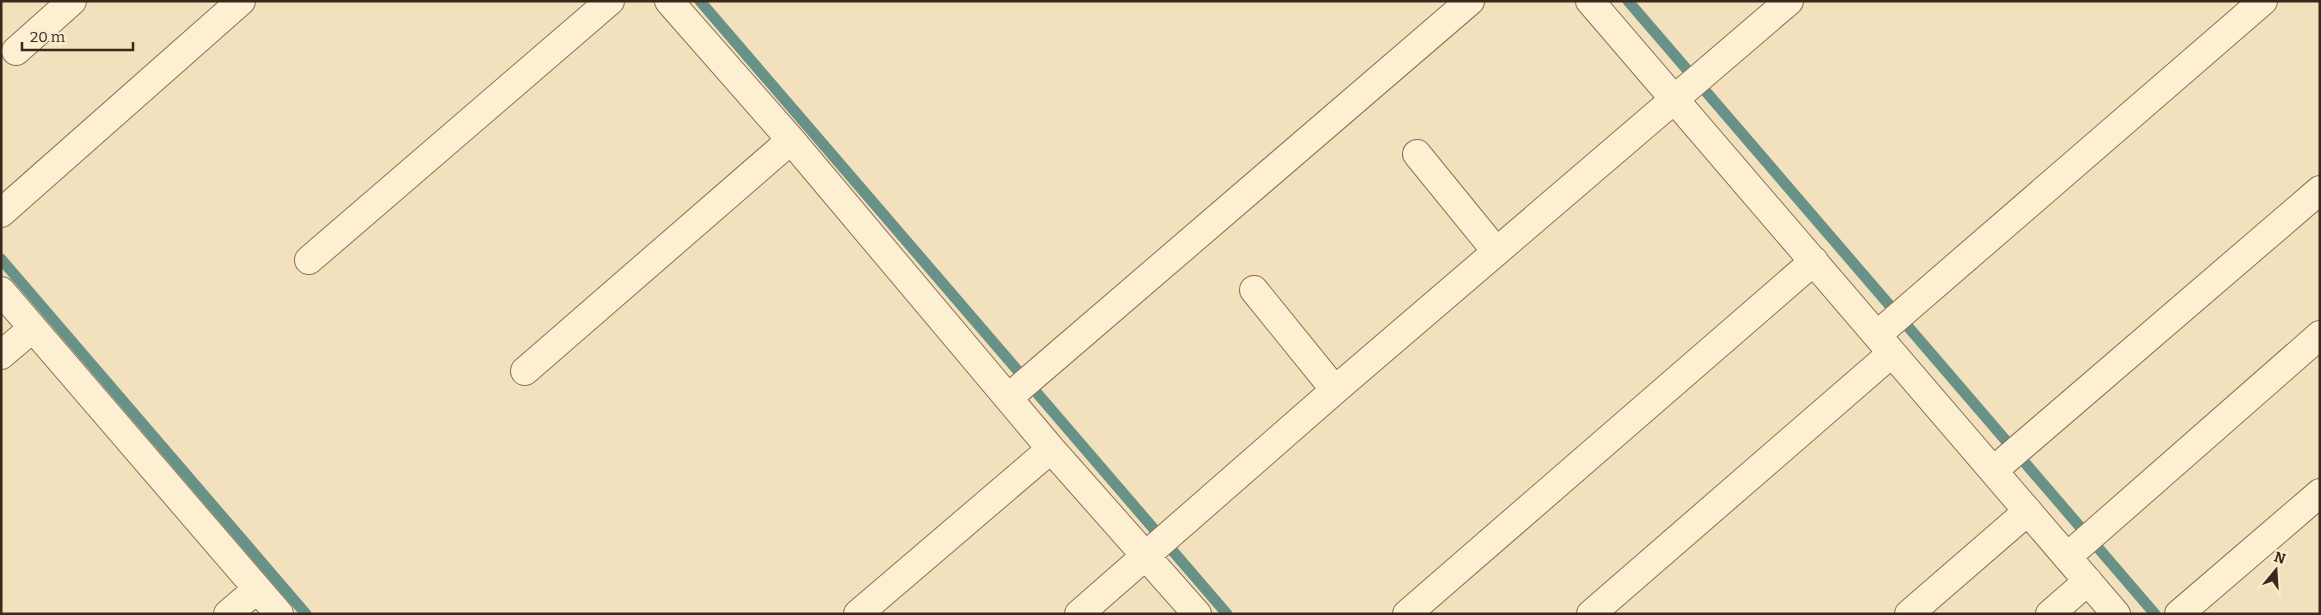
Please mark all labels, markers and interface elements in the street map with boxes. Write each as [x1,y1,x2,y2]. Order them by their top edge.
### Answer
scale bar [22,20,134,52]
text: 20 m [30,28,66,46]
north arrow [2251,545,2301,595]
text: N [2272,548,2288,568]

